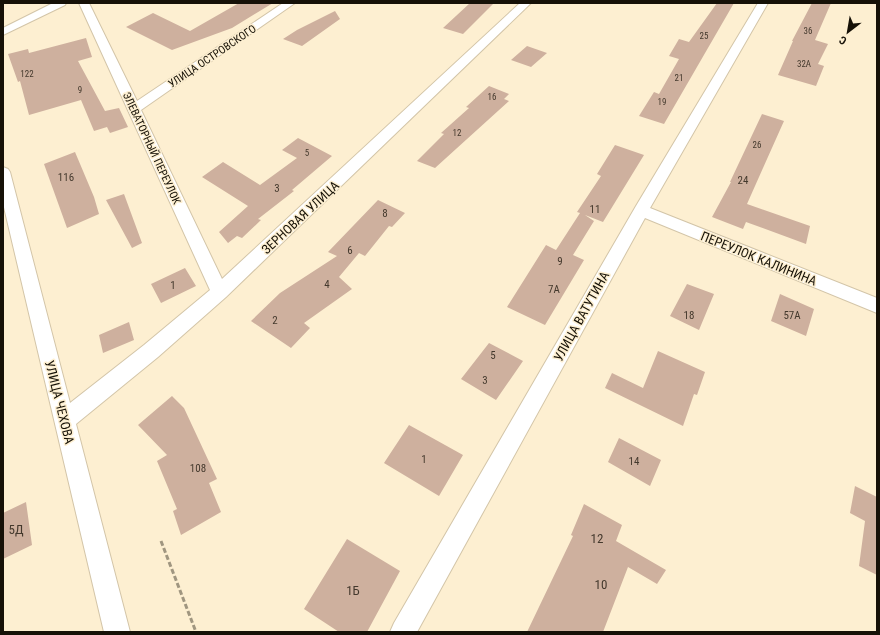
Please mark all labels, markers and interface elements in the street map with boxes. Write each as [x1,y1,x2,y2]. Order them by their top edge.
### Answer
north arrow [828,12,868,52]
street label: УЛИЦА ОСТРОВСКОГО [166,22,259,91]
house number: 36 [804,26,812,36]
house number: 25 [700,31,709,41]
text: С [837,33,849,47]
house number: 32А [797,59,811,69]
house number: 122 [20,69,34,79]
house number: 21 [675,73,683,83]
house number: 9 [78,85,82,95]
street label: ЭЛЕВАТОРНЫЙ ПЕРЕУЛОК [120,90,184,207]
house number: 16 [488,92,496,102]
house number: 19 [658,97,666,107]
house number: 12 [453,128,462,138]
house number: 26 [753,140,761,150]
house number: 5 [305,148,310,158]
house number: 116 [58,171,74,184]
house number: 24 [738,174,749,187]
street label: ЗЕРНОВАЯ УЛИЦА [259,177,342,257]
house number: 3 [274,182,280,195]
house number: 11 [590,203,600,216]
house number: 8 [382,207,388,220]
street label: ПЕРЕУЛОК КАЛИНИНА [699,228,819,289]
house number: 6 [347,244,353,257]
house number: 9 [557,255,563,268]
street label: УЛИЦА ВАТУТИНА [551,268,612,364]
house number: 4 [324,278,330,291]
house number: 1 [170,279,176,292]
house number: 7А [548,283,561,296]
house number: 18 [684,309,694,322]
house number: 57А [783,309,801,322]
house number: 2 [272,314,278,327]
house number: 5 [490,349,496,362]
street label: УЛИЦА ЧЕХОВА [42,359,77,446]
house number: 3 [482,374,488,387]
house number: 1 [421,453,427,466]
house number: 14 [629,455,640,468]
house number: 108 [190,462,206,475]
house number: 5Д [9,522,24,537]
house number: 12 [591,531,603,546]
house number: 10 [595,577,607,592]
house number: 1Б [346,583,360,598]

